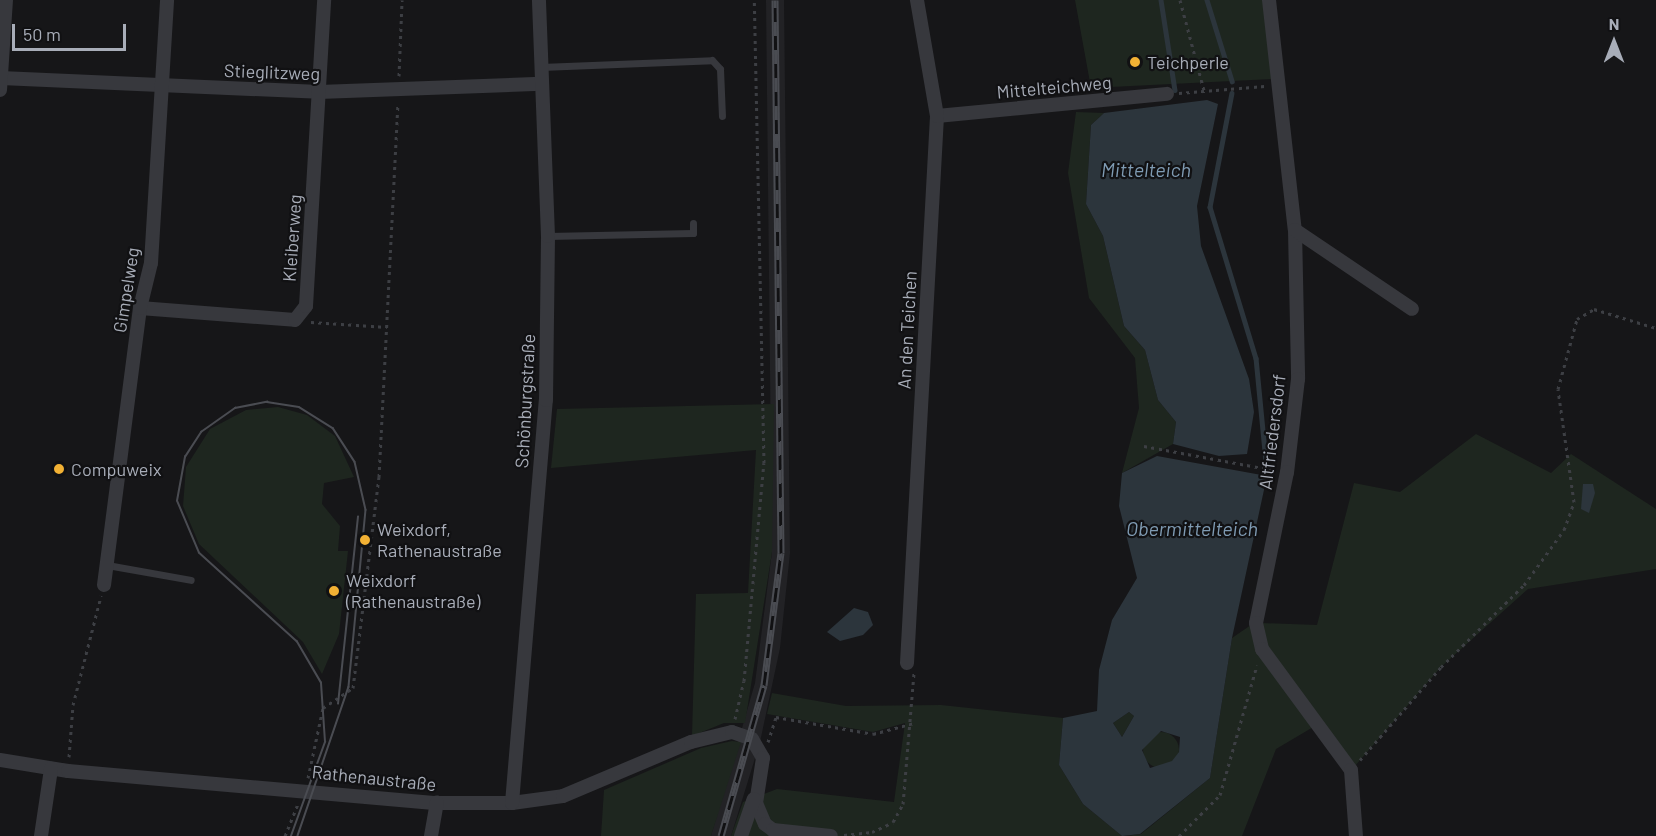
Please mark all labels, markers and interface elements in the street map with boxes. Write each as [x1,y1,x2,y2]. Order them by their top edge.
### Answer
scale bar [15,12,129,50]
north arrow [1584,12,1644,72]
text: N [1609,14,1619,33]
text: 50 m [23,23,61,45]
place label: Teichperle [1147,51,1229,73]
marker: Teichperle [1128,55,1142,69]
street label: Stieglitzweg [224,60,320,84]
street label: Mittelteichweg [996,71,1112,103]
water label: Mittelteich [1101,157,1191,181]
street label: Kleiberweg [278,194,306,282]
street label: Gimpelweg [109,246,143,334]
street label: An den Teichen [893,270,921,390]
street label: Schönburgstraße [511,333,539,469]
street label: Altfriedersdorf [1254,373,1290,491]
place label: Compuweix [71,458,162,480]
marker: Compuweix [52,462,66,476]
water label: Obermittelteich [1126,516,1258,540]
place label: Weixdorf, Rathenaustraße [377,519,502,562]
marker: Weixdorf, Rathenaustraße [358,533,372,547]
place label: Weixdorf (Rathenaustraße) [346,570,480,612]
marker: Weixdorf (Rathenaustraße) [327,584,341,598]
street label: Rathenaustraße [311,761,437,795]

